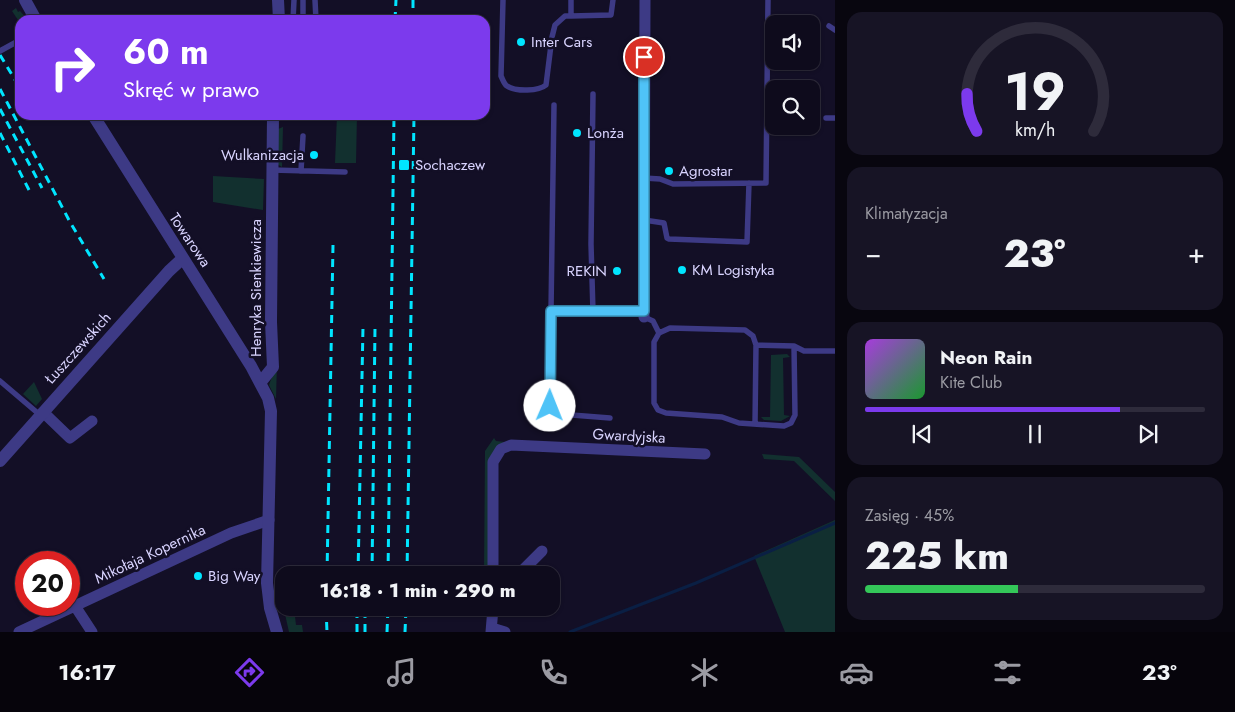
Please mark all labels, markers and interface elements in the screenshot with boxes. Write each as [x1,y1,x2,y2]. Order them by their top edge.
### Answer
map controls [765,15,820,135]
button: sound [765,15,820,70]
text: 60 m [123,27,209,77]
place label: Inter Cars [531,31,592,53]
icon: right [40,35,105,100]
marker: Inter Cars [515,36,527,48]
pin [623,36,665,78]
icon: arrive [630,43,658,71]
text: 19 [1004,54,1066,130]
text: Skręć w prawo [123,73,259,105]
button: search [765,80,820,135]
text: km/h [1015,117,1055,143]
place label: Lonża [587,122,624,144]
marker: Lonża [571,127,583,139]
place label: Wulkanizacja [221,144,304,166]
marker: Wulkanizacja [308,149,320,161]
place label: Sochaczew [415,154,486,176]
marker: Sochaczew [397,158,411,172]
place label: Agrostar [679,160,733,182]
marker: Agrostar [663,165,675,177]
text: Klimatyzacja [865,202,948,225]
street label: Towarowa [164,208,216,272]
street label: Henryka Sienkiewicza [245,219,267,357]
text: 23° [1004,226,1066,281]
text: − [865,233,882,274]
text: + [1188,233,1205,274]
place label: KM Logistyka [692,259,775,281]
place label: REKIN [567,260,607,282]
marker: KM Logistyka [676,264,688,276]
marker: REKIN [611,265,623,277]
street label: Łuszczewskich [39,307,116,390]
text: Neon Rain [940,344,1033,371]
text: Kite Club [940,371,1002,394]
position arrow [523,379,575,431]
icon: previous [908,420,936,448]
icon: pause [1021,420,1049,448]
icon: next [1134,420,1162,448]
street label: Gwardyjska [592,423,666,449]
text: Zasięg · 45% [865,504,954,527]
street label: Mikołaja Kopernika [91,519,209,589]
text: 225 km [865,528,1009,583]
speed limit sign: 20 [15,551,80,616]
place label: Big Way [208,565,261,587]
marker: Big Way [192,570,204,582]
text: 16:18 · 1 min · 290 m [320,577,515,604]
icon: directions [232,655,267,690]
icon: music [384,655,419,690]
icon: phone [536,655,571,690]
icon: climate [687,655,722,690]
icon: car [839,655,874,690]
icon: filters [990,655,1025,690]
text: 16:17 [58,656,116,688]
text: 23° [1142,656,1177,688]

